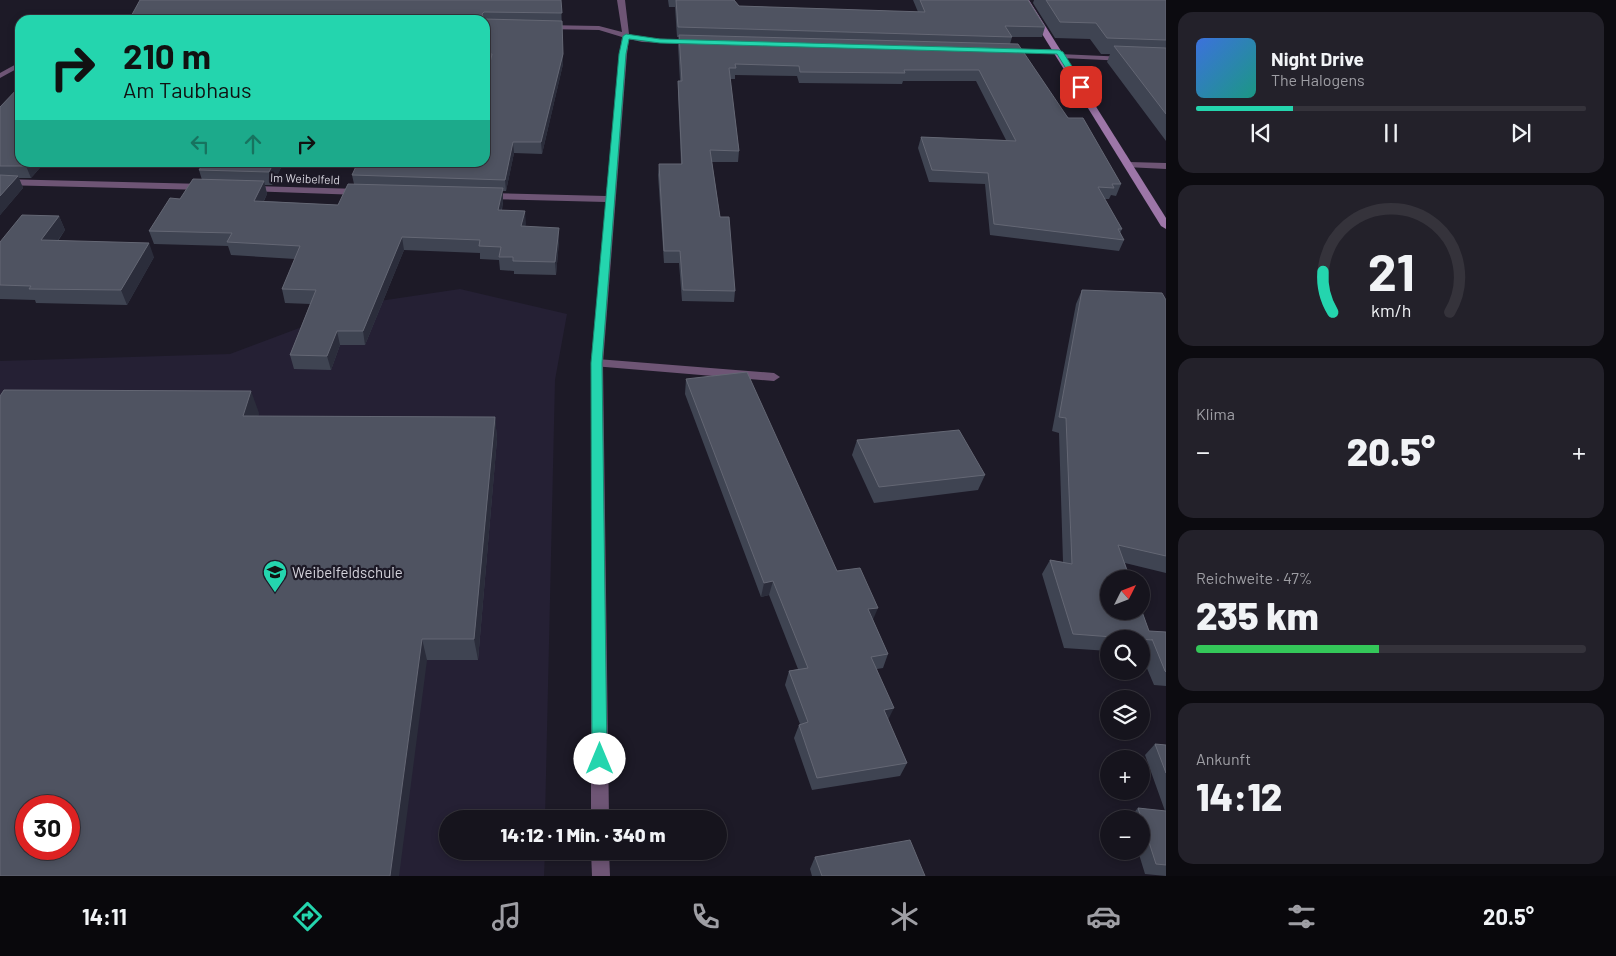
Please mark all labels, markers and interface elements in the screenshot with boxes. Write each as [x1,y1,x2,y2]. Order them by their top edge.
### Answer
text: 210 m [123,34,211,76]
icon: right [40,35,105,100]
text: Night Drive [1271,47,1364,70]
pin [1060,66,1102,108]
text: The Halogens [1271,70,1365,89]
icon: arrive [1067,73,1095,101]
text: Am Taubhaus [123,76,252,102]
icon: previous [1247,119,1275,147]
icon: pause [1377,119,1405,147]
icon: next [1507,119,1535,147]
icon: left [186,130,214,158]
icon: ahead [239,130,267,158]
icon: right [292,130,320,158]
street label: Im Weibelfeld [270,170,340,186]
text: 21 [1367,239,1415,301]
text: km/h [1371,299,1411,321]
text: Klima [1196,404,1235,423]
text: 20.5° [1347,428,1435,474]
text: − [1196,434,1210,468]
text: + [1572,434,1586,468]
school or university icon: Weibelfeldschule [262,559,288,593]
place label: Weibelfeldschule [292,563,403,581]
text: Reichweite · 47% [1196,568,1312,587]
north arrow [1100,570,1150,620]
map controls [1100,570,1150,860]
text: 235 km [1196,592,1319,638]
button: search [1100,630,1150,680]
button: layers [1100,690,1150,740]
position arrow [573,732,625,784]
text: Ankunft [1196,749,1251,768]
button: + [1100,750,1150,800]
text: 14:12 [1196,773,1282,819]
speed limit sign: 30 [15,795,80,860]
button: − [1100,810,1150,860]
text: 14:12 · 1 Min. · 340 m [501,823,665,846]
icon: directions [290,899,325,934]
icon: music [489,899,524,934]
icon: phone [688,899,723,934]
icon: climate [887,899,922,934]
icon: car [1086,899,1121,934]
icon: filters [1284,899,1319,934]
text: 14:11 [82,903,127,929]
text: 20.5° [1483,903,1534,929]

